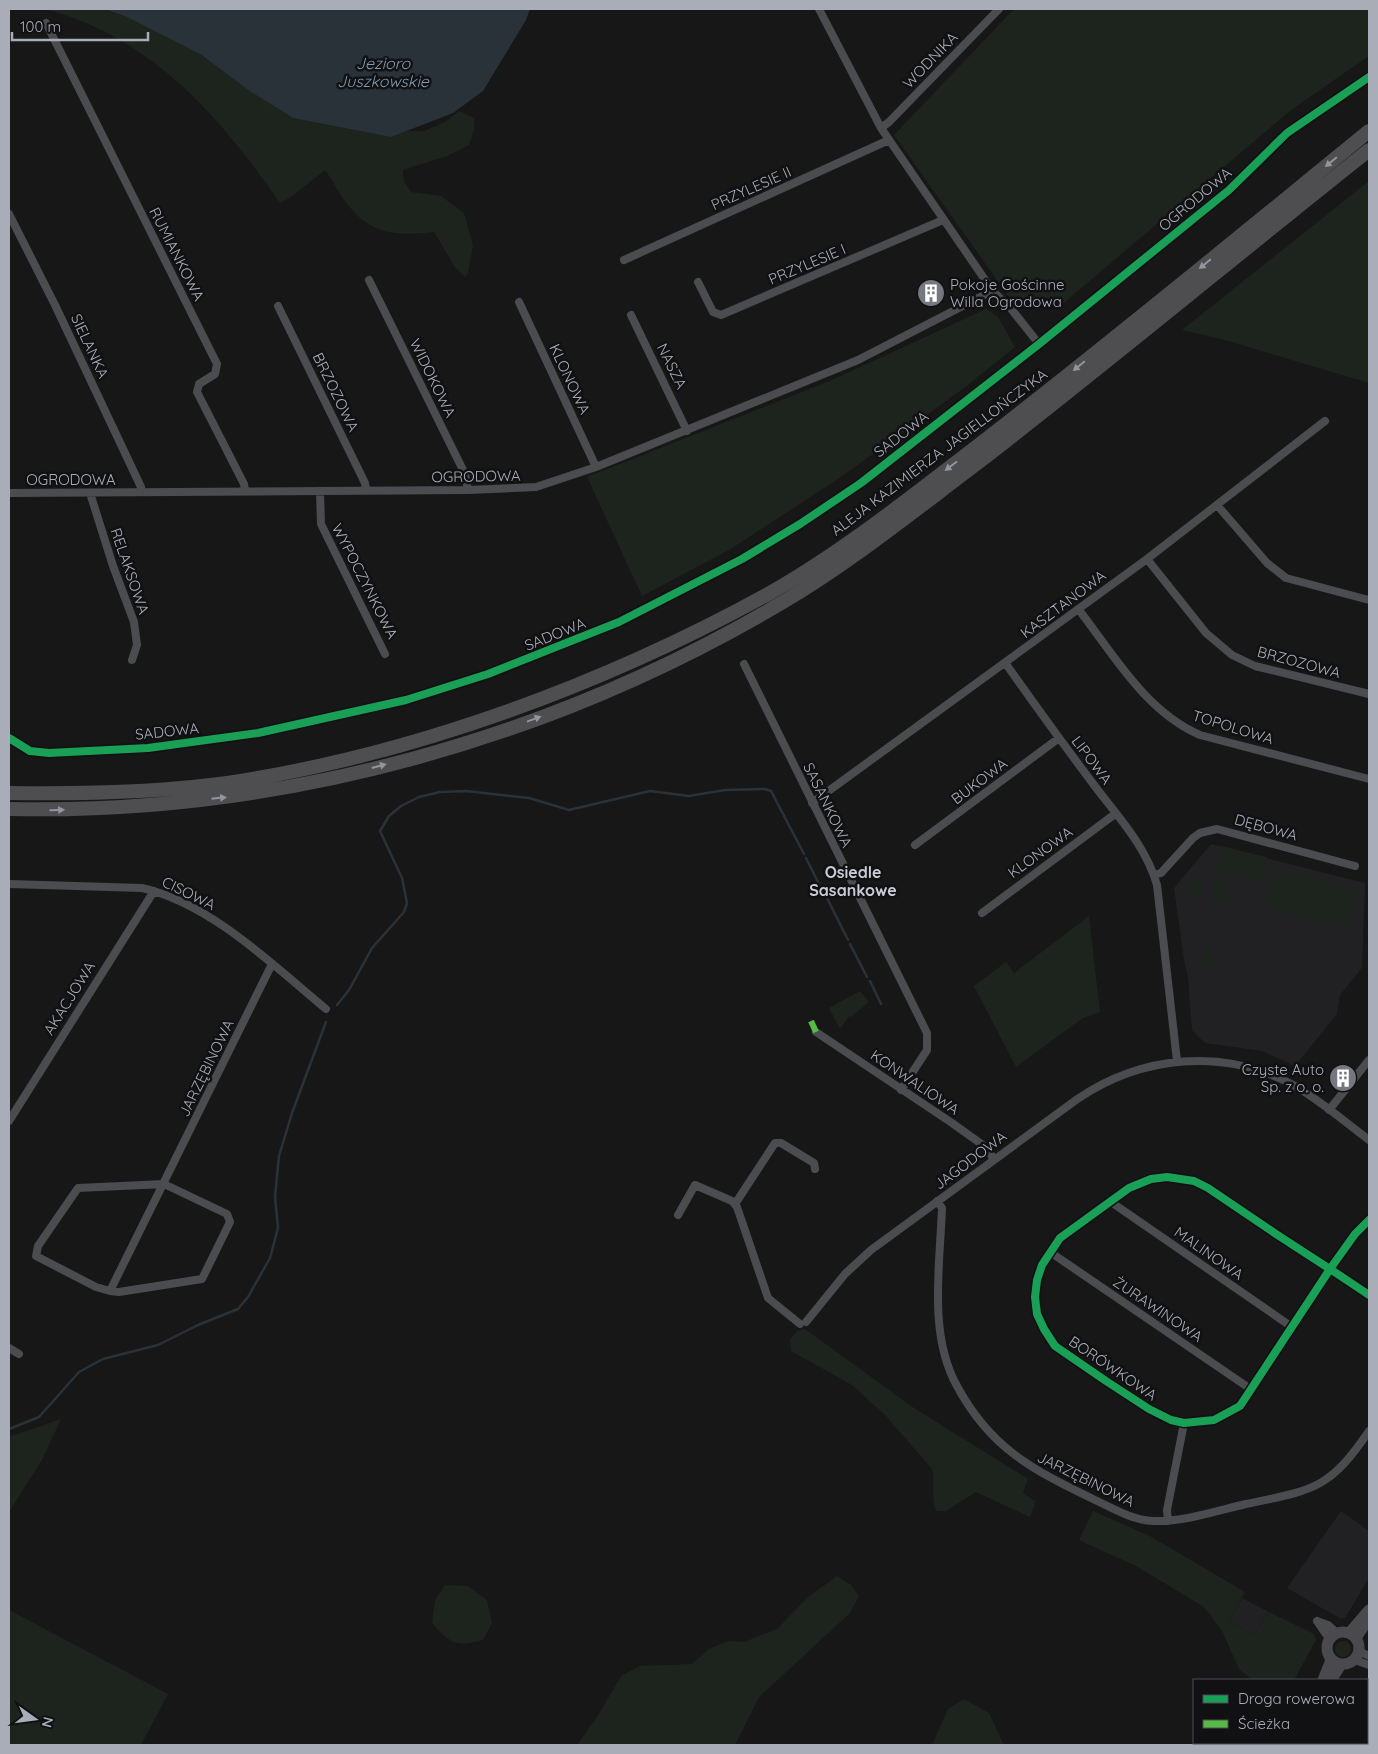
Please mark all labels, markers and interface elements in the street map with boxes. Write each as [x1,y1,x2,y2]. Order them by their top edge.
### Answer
scale bar [12,10,149,42]
text: 100 m [20,17,61,36]
street label: WODNIKA [898,28,962,92]
water label: Jezioro Juszkowskie [337,53,430,91]
one-way arrow [1325,156,1338,167]
street label: PRZYLESIE II [708,162,794,214]
street label: OGRODOWA [1155,163,1236,235]
street label: RUMIANKOWA [145,204,209,304]
street label: PRZYLESIE I [766,239,848,289]
one-way arrow [1199,258,1212,269]
place label: Pokoje Gościnne Willa Ogrodowa [950,275,1065,311]
building icon: Pokoje Gościnne Willa Ogrodowa [916,278,946,308]
street label: SIELANKA [67,311,113,382]
street label: WIDOKOWA [406,335,460,421]
street label: NASZA [653,340,691,392]
street label: KLONOWA [545,341,595,418]
street label: BRZOZOWA [309,349,363,435]
one-way arrow [1072,360,1085,371]
street label: ALEJA KAZIMIERZA JAGIELLOŃCZYKA [827,364,1051,540]
street label: SADOWA [870,407,932,461]
one-way arrow [945,460,958,471]
street label: OGRODOWA [431,466,521,486]
street label: OGRODOWA [26,470,116,489]
street label: WYPOCZYNKOWA [328,520,402,642]
street label: RELAKSOWA [106,525,154,617]
street label: KASZTANOWA [1016,566,1110,642]
street label: SADOWA [522,613,589,655]
street label: BRZOZOWA [1255,642,1343,682]
street label: TOPOLOWA [1190,706,1276,748]
one-way arrow [527,715,542,723]
street label: SADOWA [134,718,200,744]
street label: LIPOWA [1068,732,1117,788]
street label: BUKOWA [947,754,1011,808]
street label: SASANKOWA [799,759,857,851]
one-way arrow [371,762,386,770]
one-way arrow [212,794,228,802]
one-way arrow [50,805,66,813]
street label: DĘBOWA [1232,809,1300,845]
street label: KLONOWA [1004,822,1076,882]
district label: Osiedle Sasankowe [809,862,897,900]
street label: CISOWA [159,872,219,914]
street label: AKACJOWA [39,957,99,1038]
street label: JARZĘBINOWA [174,1016,238,1120]
street label: KONWALIOWA [867,1045,963,1119]
place label: Czyste Auto Sp. z o. o. [1242,1060,1324,1096]
building icon: Czyste Auto Sp. z o. o. [1328,1063,1358,1093]
street label: JAGODOWA [930,1126,1010,1193]
street label: MALINOWA [1171,1222,1247,1284]
street label: ŻURAWINOWA [1109,1272,1207,1346]
street label: BORÓWKOWA [1065,1332,1161,1405]
street label: JARZĘBINOWA [1034,1447,1138,1511]
legend [1193,1679,1368,1744]
text: Droga rowerowa [1238,1689,1355,1708]
north arrow [10,1694,60,1744]
text: Ścieżka [1238,1714,1290,1733]
text: N [38,1715,58,1729]

